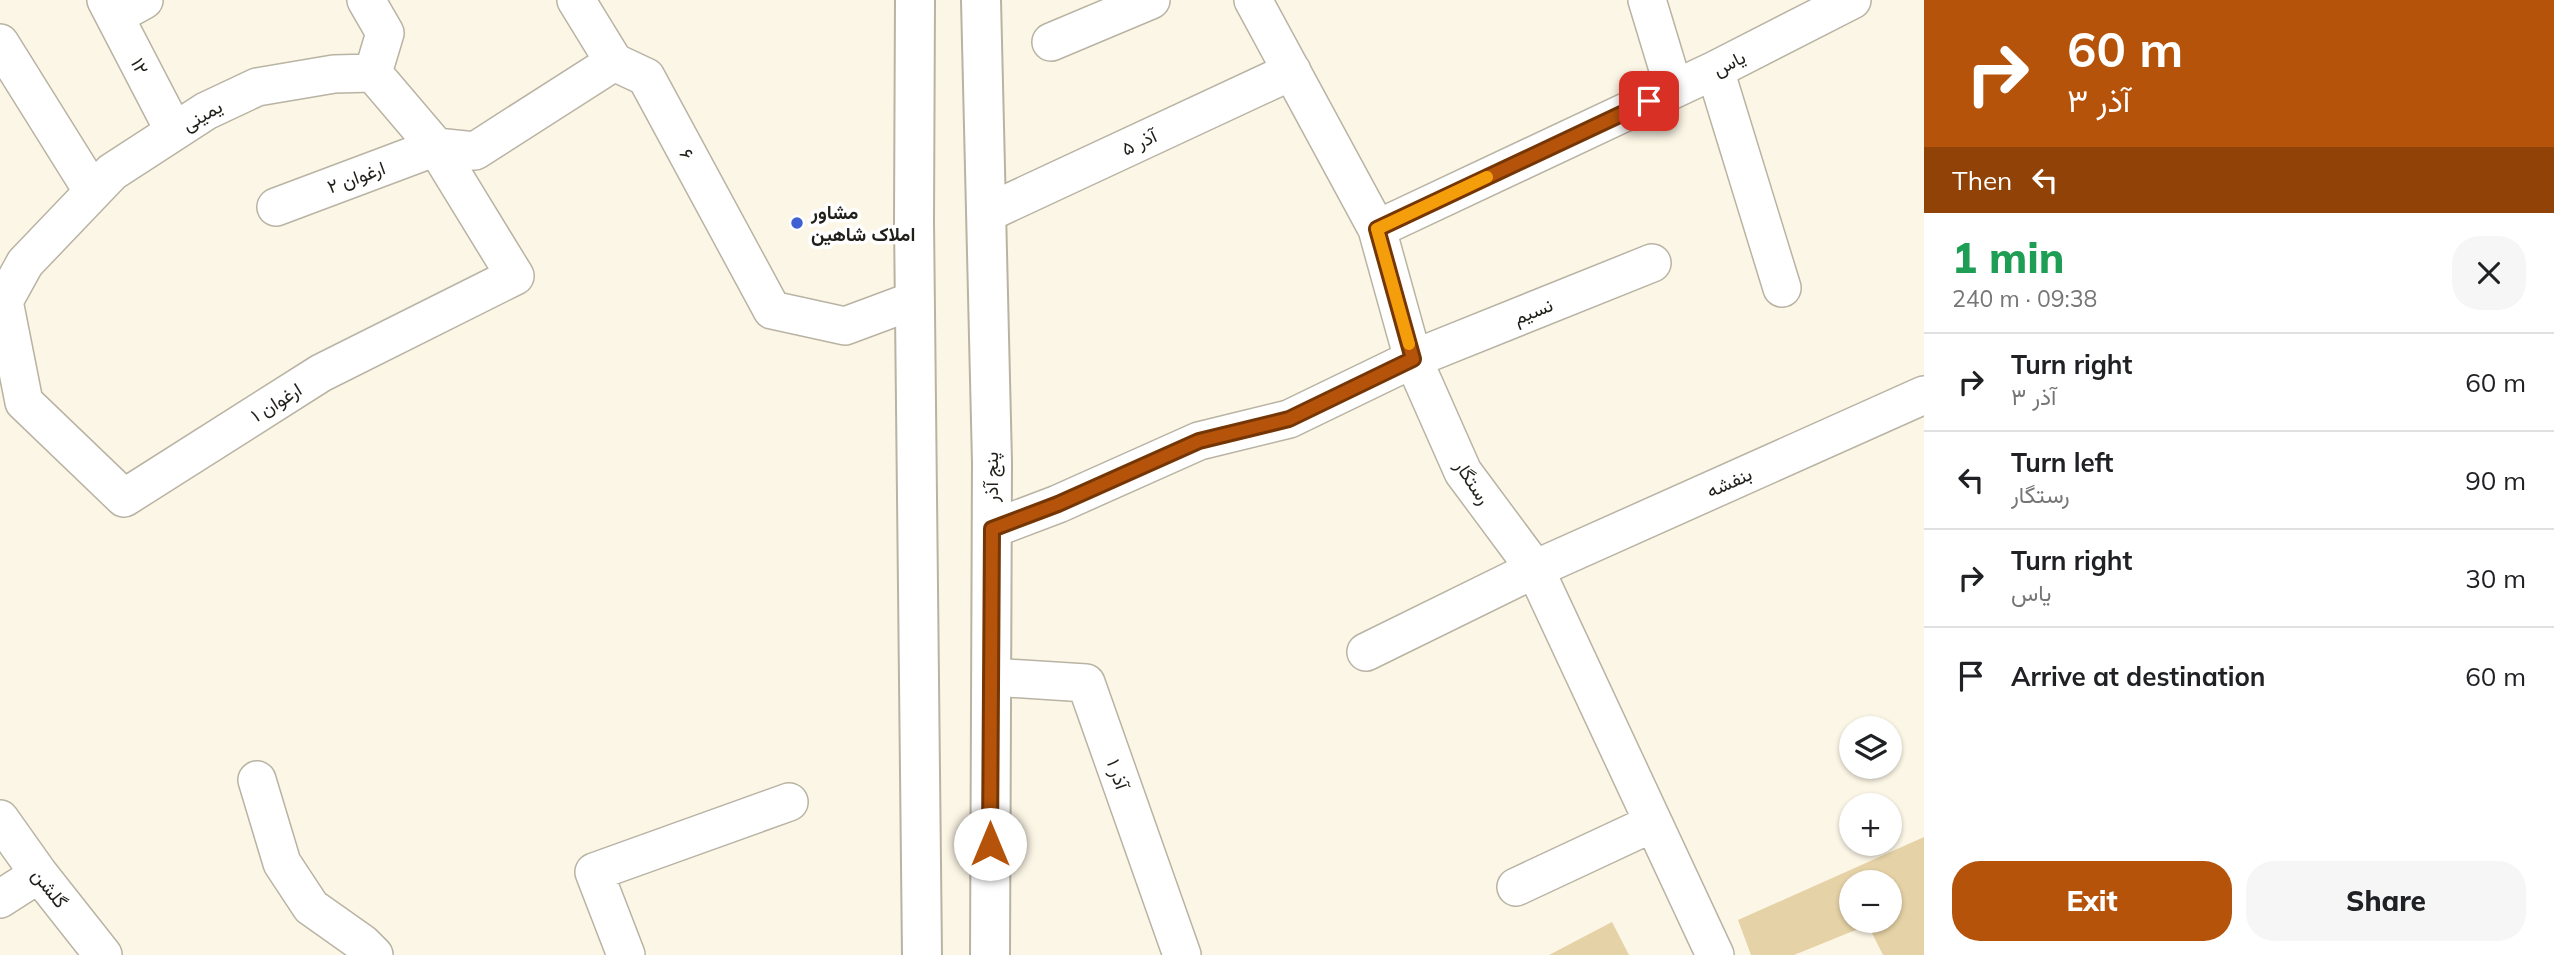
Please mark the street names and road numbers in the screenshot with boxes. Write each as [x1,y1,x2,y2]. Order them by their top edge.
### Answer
street label: یاس [1709,45,1749,81]
street label: ۱۲ [126,54,154,78]
street label: یمینی [178,94,226,136]
street label: آذر ۵ [1118,123,1162,161]
street label: ۶ [674,144,700,164]
street label: ارغوان ۲ [324,155,388,199]
street label: نسیم [1510,292,1557,331]
street label: ارغوان ۱ [246,377,306,427]
street label: پنج آذر [979,452,1005,503]
street label: رستگار [1449,454,1496,509]
street label: بنفشه [1702,461,1756,503]
street label: آذر ۱ [1102,756,1135,794]
street label: گلشن [27,863,73,913]

